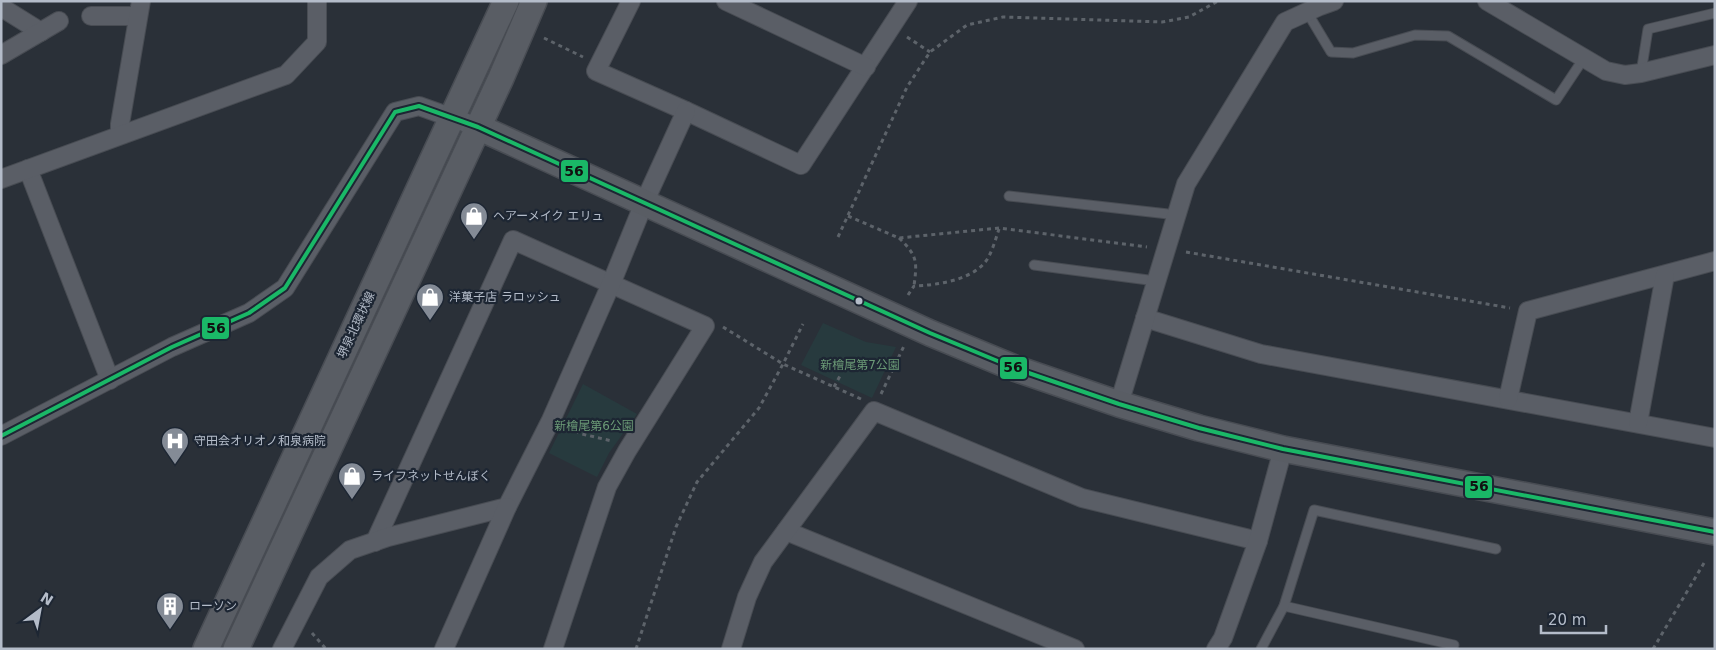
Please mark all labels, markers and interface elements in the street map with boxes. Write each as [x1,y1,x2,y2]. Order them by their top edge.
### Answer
line badge: 56 [560,159,589,183]
text: 56 [564,163,584,179]
shop icon: ヘアーメイク エリュ [459,201,489,240]
place label: ヘアーメイク エリュ [493,209,603,223]
shop icon: 洋菓子店 ラロッシュ [415,282,445,321]
street label: 堺泉北環状線 [334,289,378,361]
place label: 洋菓子店 ラロッシュ [449,290,561,304]
unlabelled marker [854,296,864,306]
line badge: 56 [201,316,230,340]
text: 56 [206,320,226,336]
line badge: 56 [999,356,1028,380]
park label: 新檜尾第7公園 [820,358,900,372]
text: 56 [1003,359,1023,375]
park label: 新檜尾第6公園 [554,419,634,433]
hospital icon: 守田会オリオノ和泉病院 [160,426,190,465]
place label: 守田会オリオノ和泉病院 [194,434,326,448]
shop icon: ライフネットせんぼく [337,461,367,500]
place label: ライフネットせんぼく [371,469,491,483]
line badge: 56 [1464,475,1493,499]
text: 56 [1469,478,1489,494]
north arrow [15,585,65,635]
text: N [38,589,56,609]
building icon: ローソン [155,591,185,630]
place label: ローソン [189,599,237,613]
scale bar [1541,602,1606,634]
text: 20 m [1548,611,1586,629]

